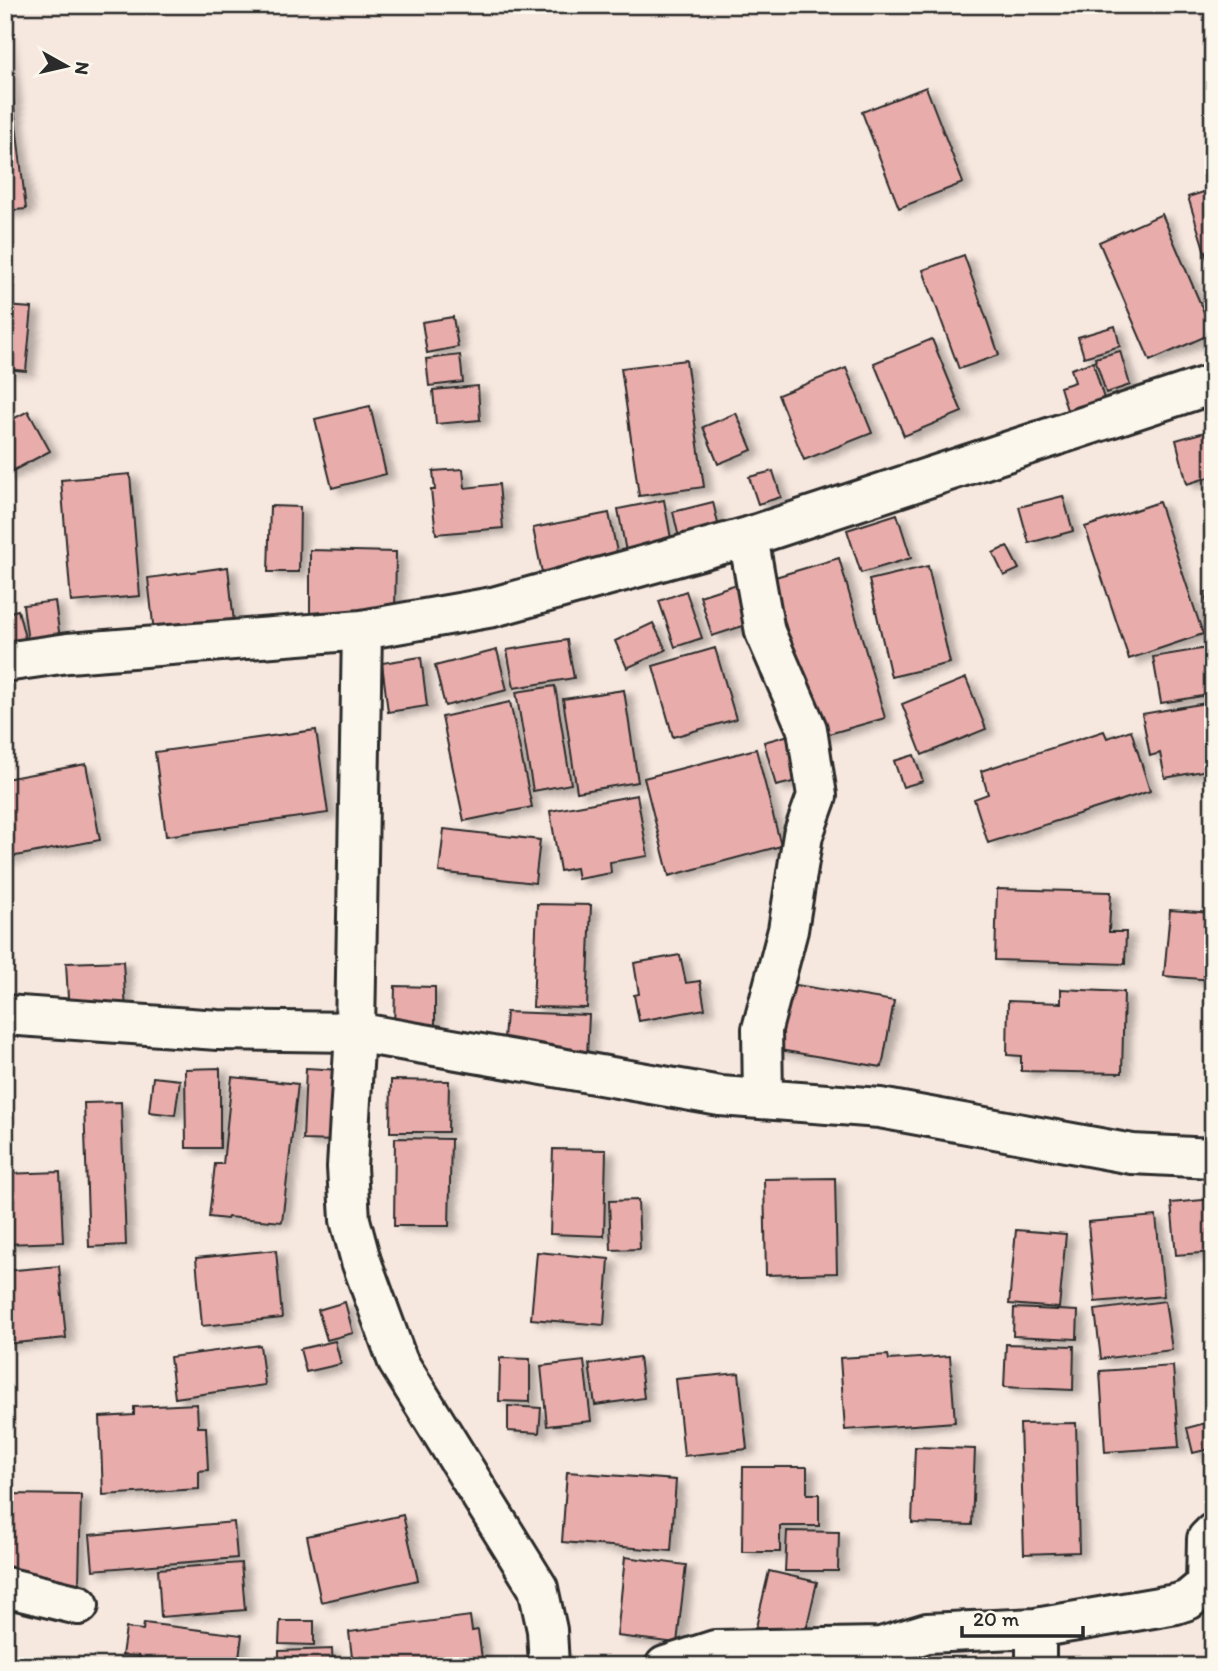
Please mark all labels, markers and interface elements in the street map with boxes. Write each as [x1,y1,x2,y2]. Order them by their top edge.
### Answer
north arrow [32,32,102,102]
text: N [70,60,95,76]
scale bar [962,1594,1083,1638]
text: 20 m [973,1606,1020,1631]

